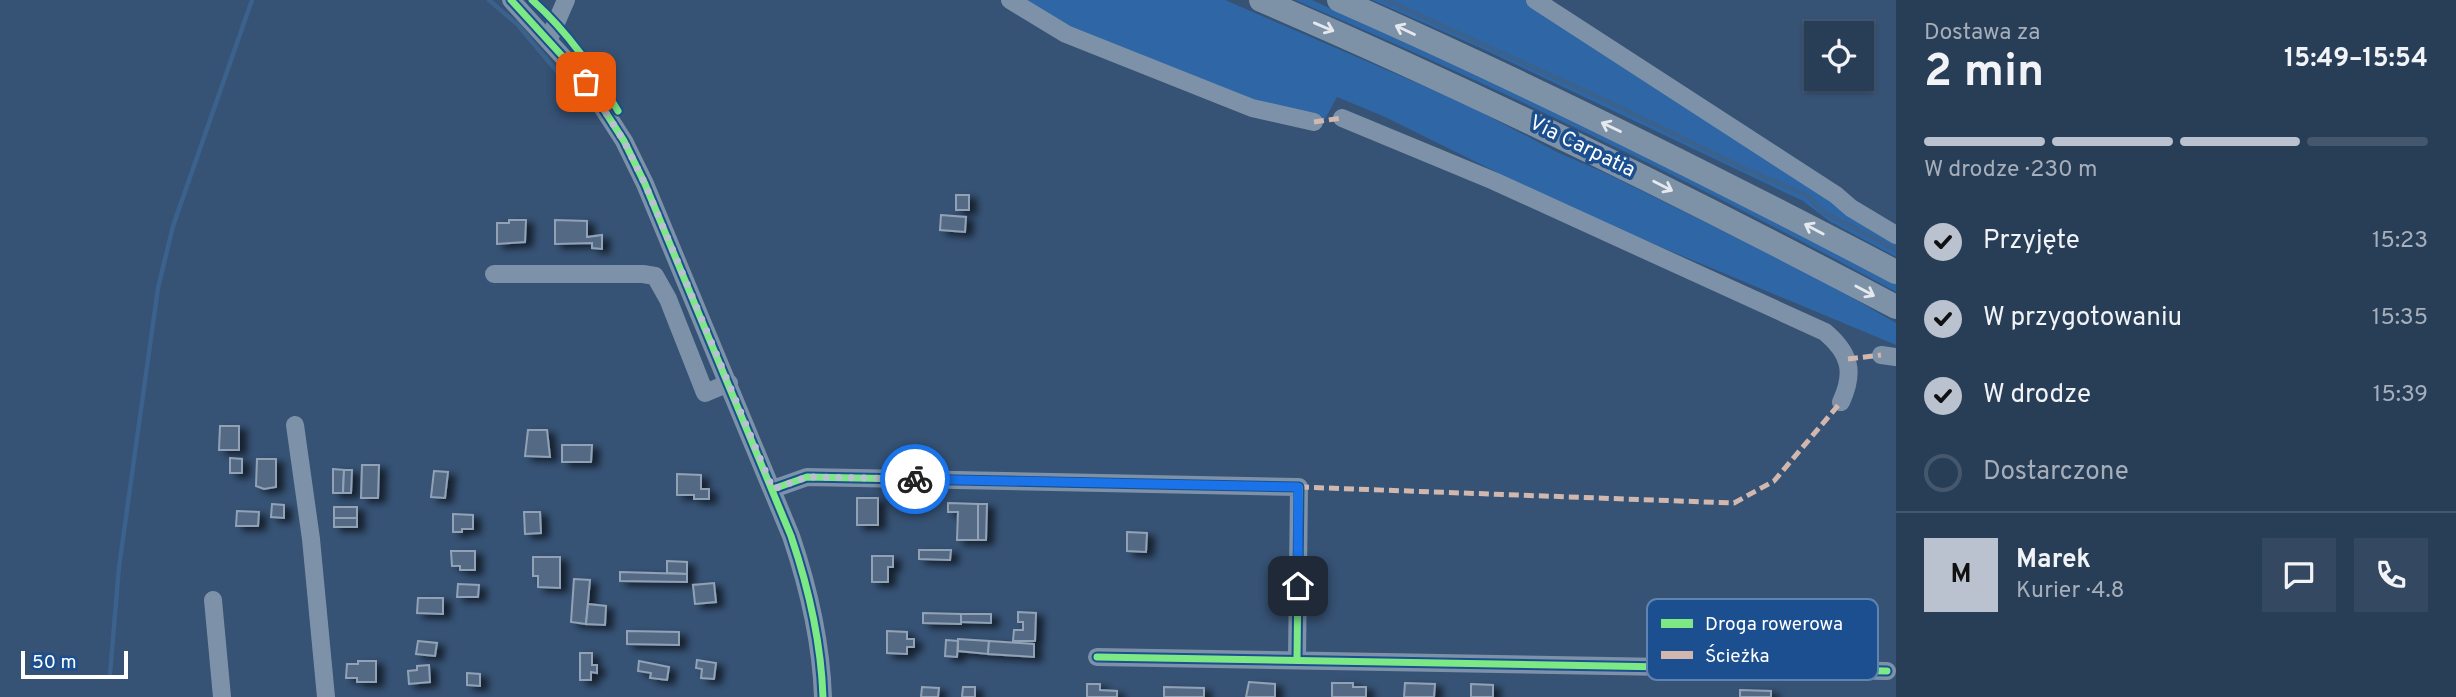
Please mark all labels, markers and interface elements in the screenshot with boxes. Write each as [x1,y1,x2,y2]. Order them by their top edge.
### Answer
text: Dostawa za [1924,19,2040,48]
one-way arrow [1313,21,1334,34]
map controls [1804,21,1874,91]
button: locate [1804,21,1874,91]
one-way arrow [1395,22,1416,36]
text: 15:49–15:54 [2284,43,2428,76]
text: 2 min [1924,44,2044,103]
pin [556,52,616,112]
icon: bag [567,63,605,101]
street label: Via Carpatia [1525,110,1639,184]
one-way arrow [1601,119,1622,133]
text: W drodze · 230 m [1924,156,2098,185]
one-way arrow [1652,180,1673,194]
one-way arrow [1804,222,1825,235]
icon: check [1924,223,1962,261]
text: Przyjęte [1983,225,2080,258]
text: 15:23 [2372,227,2428,256]
one-way arrow [1854,284,1875,298]
icon: check [1924,300,1962,338]
text: W przygotowaniu [1983,302,2182,335]
text: 15:35 [2372,304,2428,333]
icon: check [1924,377,1962,415]
text: W drodze [1983,379,2091,412]
text: 15:39 [2373,381,2428,410]
courier [880,444,950,514]
text: Dostarczone [1983,456,2129,489]
icon: bike [896,460,934,498]
button: chat [2262,538,2336,612]
button: phone [2354,538,2428,612]
text: Marek [2016,544,2091,577]
pin [1268,556,1328,616]
text: M [1950,559,1972,592]
icon: home [1279,567,1317,605]
text: Kurier · 4.8 [2016,577,2125,606]
legend [1647,599,1878,680]
text: Droga rowerowa [1705,613,1843,637]
text: Ścieżka [1705,644,1770,669]
scale bar [21,648,128,680]
text: 50 m [32,651,77,675]

